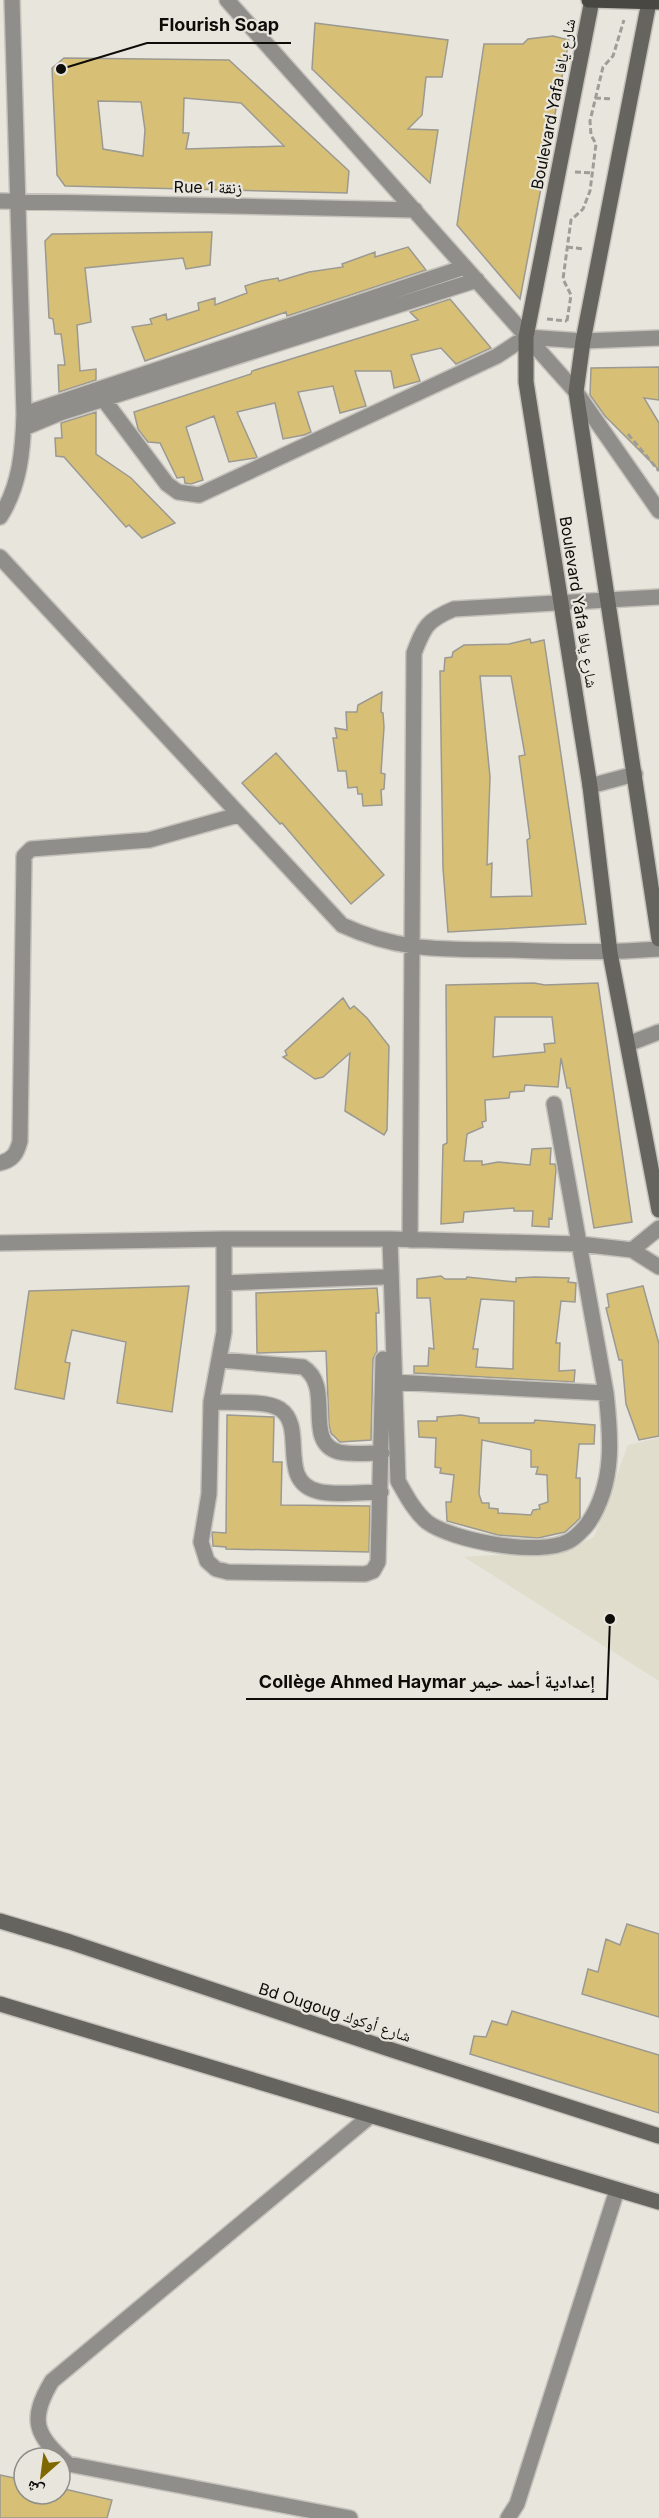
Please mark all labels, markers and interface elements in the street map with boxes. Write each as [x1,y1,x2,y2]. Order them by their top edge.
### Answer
callout: Flourish Soap [147,7,291,43]
text: Flourish Soap [159,14,279,35]
street label: Boulevard Yafa شارع يافا [527,17,580,191]
street label: Rue 1 زنقة [174,176,242,198]
street label: Boulevard Yafa شارع يافا [555,515,602,689]
callout: Collège Ahmed Haymar إعدادية أحمد حيمر [246,1663,607,1699]
text: Collège Ahmed Haymar إعدادية أحمد حيمر [259,1671,595,1693]
street label: Bd Ougoug شارع أوكوك [256,1978,414,2047]
north arrow [12,2446,72,2506]
text: ش [23,2476,47,2502]

